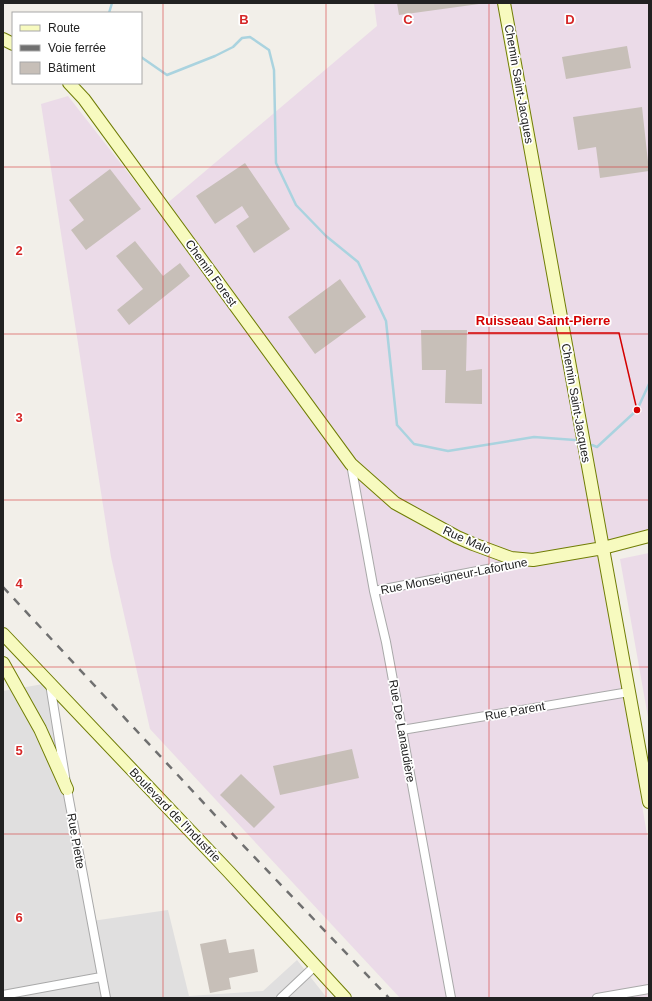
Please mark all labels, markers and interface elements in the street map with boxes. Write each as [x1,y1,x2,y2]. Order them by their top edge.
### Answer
legend [12,12,142,84]
text: B [239,12,249,27]
text: C [403,12,413,27]
text: D [565,12,575,27]
text: Route [48,21,80,35]
street label: Chemin Saint-Jacques [502,23,536,145]
text: Voie ferrée [48,41,106,55]
text: Bâtiment [48,61,96,75]
street label: Chemin Forest [182,237,240,309]
text: 2 [15,243,23,258]
callout: Ruisseau Saint-Pierre [468,308,619,333]
text: Ruisseau Saint-Pierre [476,313,610,328]
street label: Chemin Saint-Jacques [559,342,593,464]
text: 3 [15,410,23,425]
street label: Rue Malo [441,523,494,557]
street label: Rue Monseigneur-Lafortune [379,555,529,597]
text: 4 [15,576,23,591]
street label: Rue De Lanaudière [386,679,418,784]
street label: Rue Parent [484,699,547,723]
text: 5 [15,743,23,758]
street label: Boulevard de l'Industrie [127,765,224,865]
street label: Rue Piette [64,812,88,870]
text: 6 [15,910,23,925]

